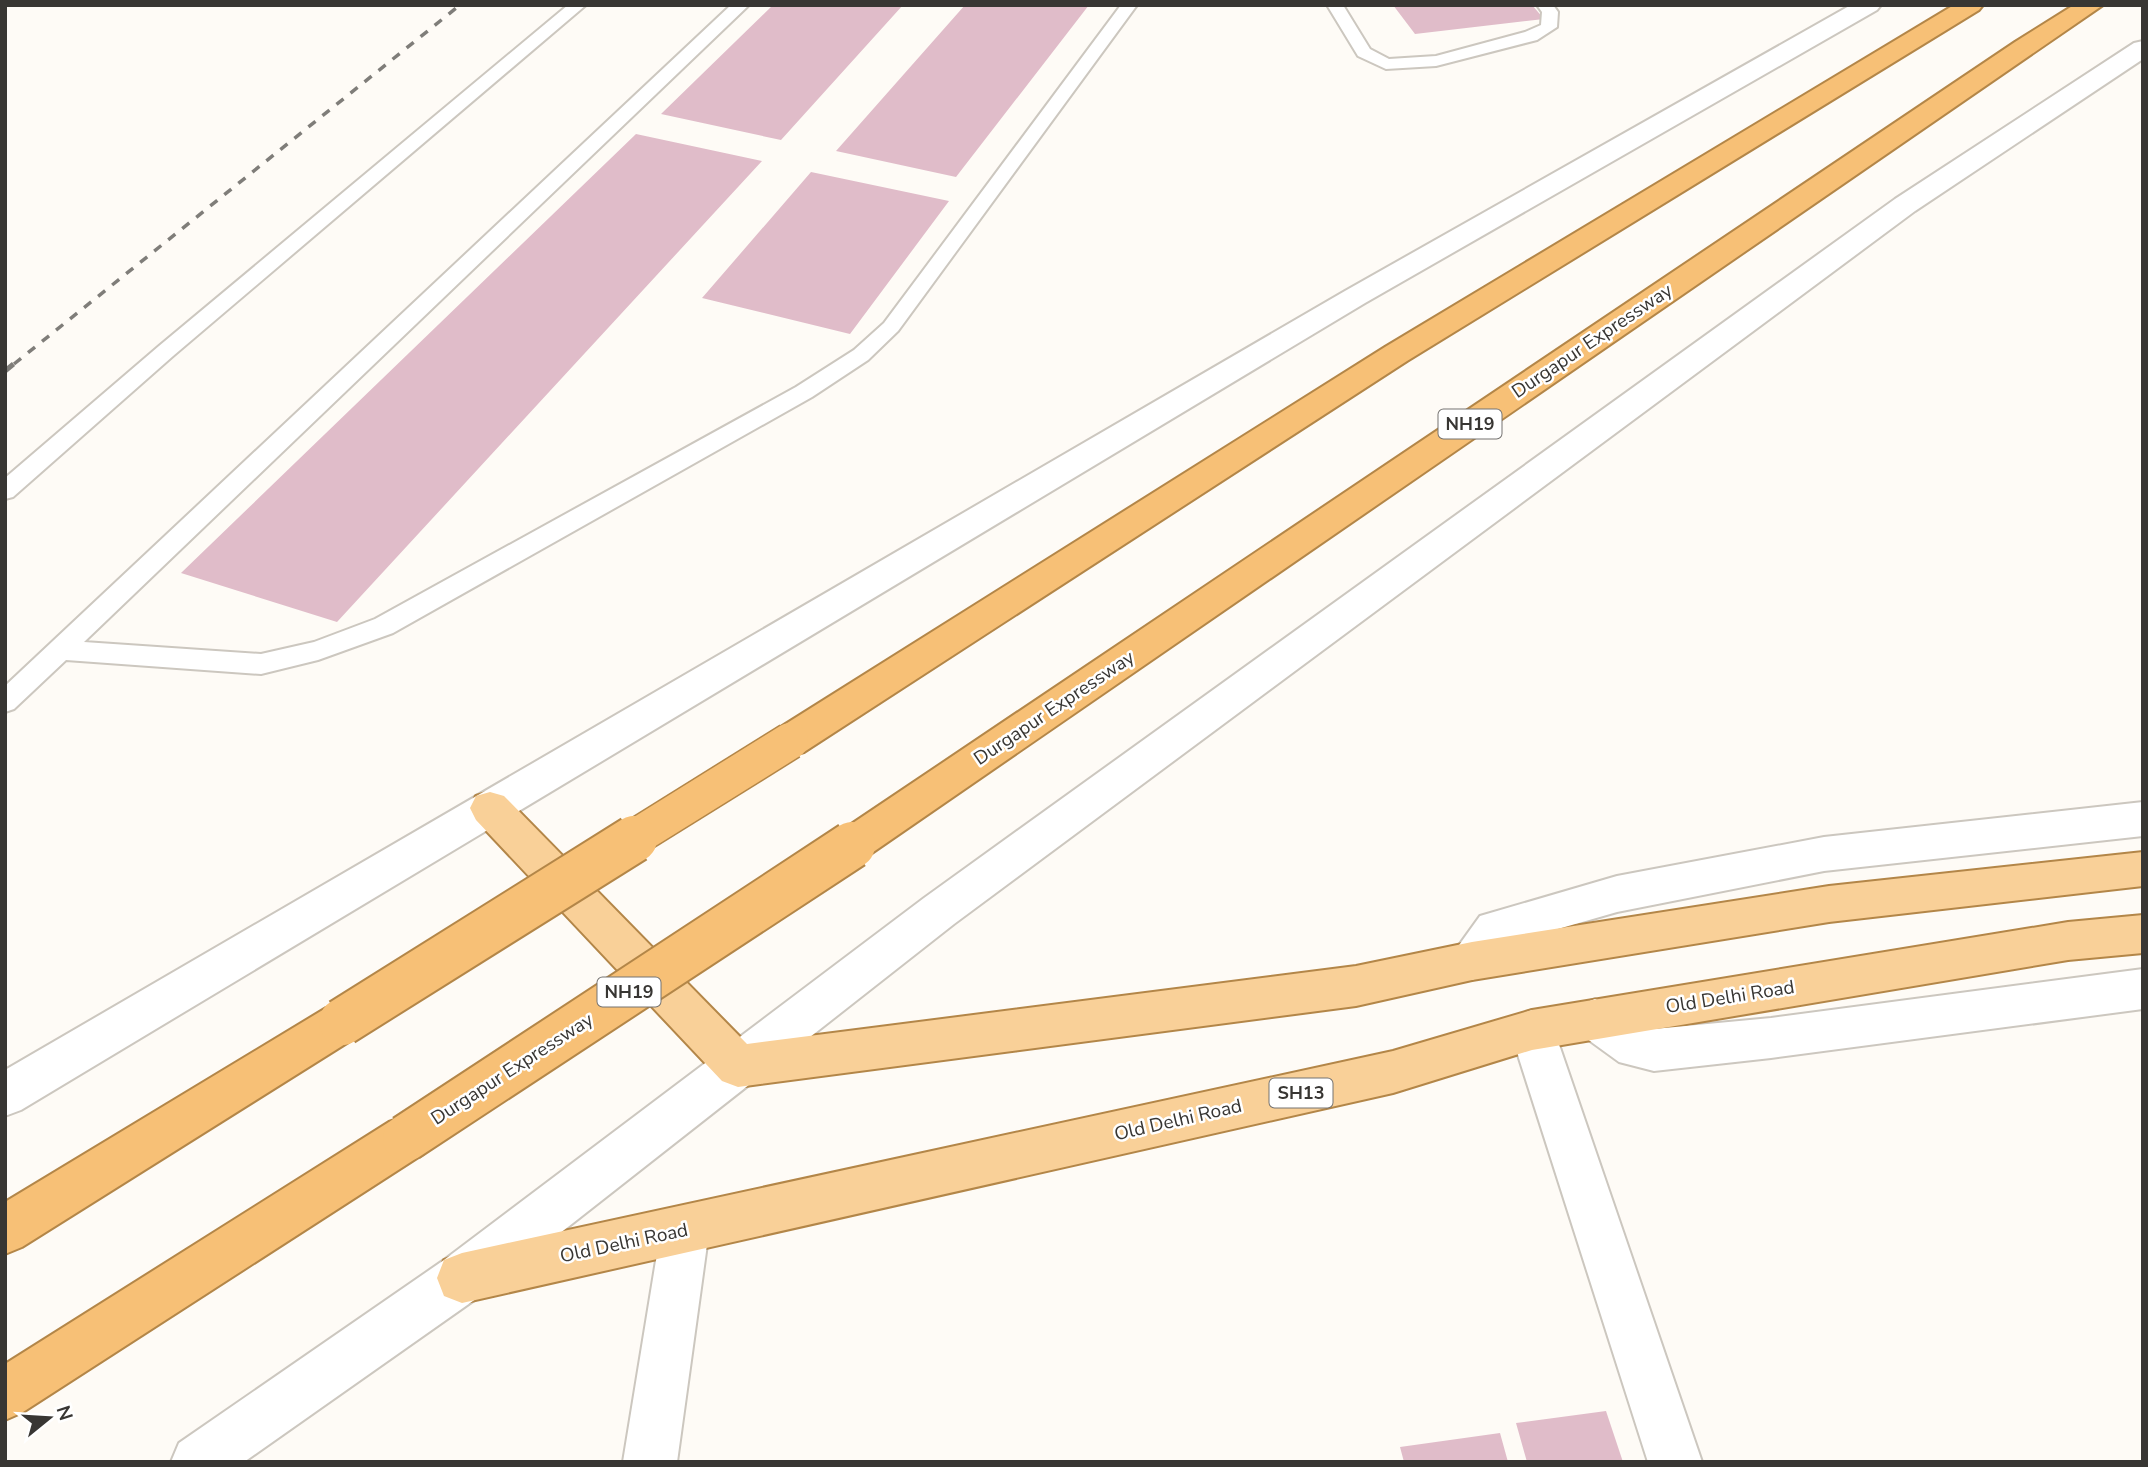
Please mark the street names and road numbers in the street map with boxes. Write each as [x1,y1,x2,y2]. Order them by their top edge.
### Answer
street label: Durgapur Expressway [1507,277,1678,405]
road number: NH19 [1438,410,1502,438]
street label: Durgapur Expressway [969,644,1140,772]
street label: Old Delhi Road [1664,974,1796,1020]
road number: NH19 [598,978,660,1007]
street label: Durgapur Expressway [426,1007,598,1131]
road number: SH13 [1270,1078,1332,1108]
street label: Old Delhi Road [1112,1093,1244,1147]
street label: Old Delhi Road [558,1217,690,1269]

